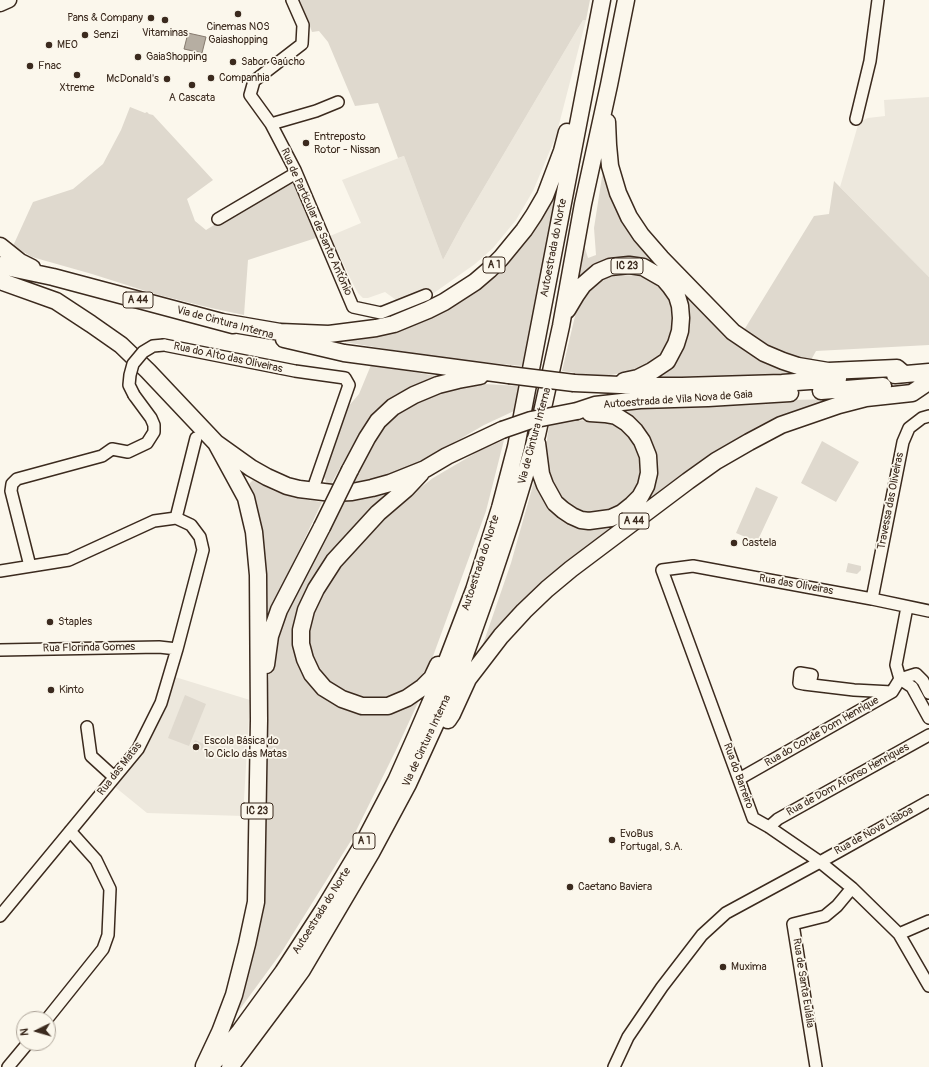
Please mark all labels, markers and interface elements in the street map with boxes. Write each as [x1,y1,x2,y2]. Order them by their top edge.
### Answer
marker: Cinemas NOS Gaiashopping [233,9,243,19]
place label: Pans & Company [67,11,143,25]
marker: Pans & Company [146,13,156,23]
marker: Vitaminas [160,15,170,25]
place label: Cinemas NOS Gaiashopping [206,20,270,46]
place label: Vitaminas [142,26,188,40]
place label: Senzi [93,28,119,42]
marker: Senzi [80,30,90,40]
place label: MEO [57,38,78,52]
marker: MEO [44,40,54,50]
place label: GaiaShopping [146,50,207,64]
marker: GaiaShopping [133,52,143,62]
place label: Sabor Gaúcho [241,55,305,69]
marker: Sabor Gaúcho [228,57,238,67]
place label: Fnac [38,59,62,73]
marker: Fnac [25,61,35,71]
marker: Xtreme [72,70,82,80]
place label: Companhia [219,71,270,85]
place label: McDonald's [106,72,159,86]
marker: Companhia [206,73,216,83]
marker: McDonald's [162,74,172,84]
marker: A Cascata [187,80,197,90]
place label: Xtreme [60,81,94,95]
place label: A Cascata [169,91,215,105]
place label: Entreposto Rotor - Nissan [314,130,380,156]
marker: Entreposto Rotor - Nissan [301,138,311,148]
street label: Rua de Particular de Santo António [277,146,355,298]
street label: Autoestrada do Norte [538,198,570,298]
road number: A 1 [483,257,505,273]
road number: IC 23 [611,258,643,274]
road number: A 44 [123,292,153,308]
street label: Via de Cintura Interna [175,304,275,342]
street label: Rua do Alto das Oliveiras [172,340,284,376]
street label: Via de Cintura Interna [516,386,554,486]
street label: Autoestrada de Vila Nova de Gaia [603,388,753,412]
street label: Travessa das Oliveiras [875,451,907,551]
street label: Autoestrada do Norte [459,513,503,613]
road number: A 44 [619,513,649,529]
place label: Castela [742,536,776,550]
marker: Castela [729,538,739,548]
street label: Rua das Oliveiras [758,572,834,598]
place label: Staples [58,615,92,629]
marker: Staples [45,617,55,627]
street label: Rua Florinda Gomes [43,641,135,655]
place label: Kinto [59,683,84,697]
marker: Kinto [46,685,56,695]
street label: Via de Cintura Interna [400,693,454,789]
street label: Rua do Conde Dom Henrique [763,694,881,770]
place label: Escola Básica do 1º Ciclo das Matas [204,734,287,760]
street label: Rua das Matas [95,740,145,798]
street label: Rua do Barreiro [720,741,756,811]
street label: Rua de Dom Afonso Henriques [784,741,912,819]
marker: Escola Básica do 1º Ciclo das Matas [191,742,201,752]
road number: IC 23 [241,803,273,819]
street label: Rua de Nova Lisboa [832,804,916,858]
place label: EvoBus Portugal, S.A. [620,827,683,853]
road number: A 1 [353,833,375,849]
marker: EvoBus Portugal, S.A. [607,835,617,845]
street label: Autoestrada do Norte [290,865,354,957]
place label: Caetano Baviera [578,880,652,894]
marker: Caetano Baviera [565,882,575,892]
street label: Rua de Santa Eulália [789,937,817,1029]
place label: Muxima [731,960,767,974]
marker: Muxima [718,962,728,972]
north arrow [16,1011,56,1051]
text: N [18,1028,31,1036]

